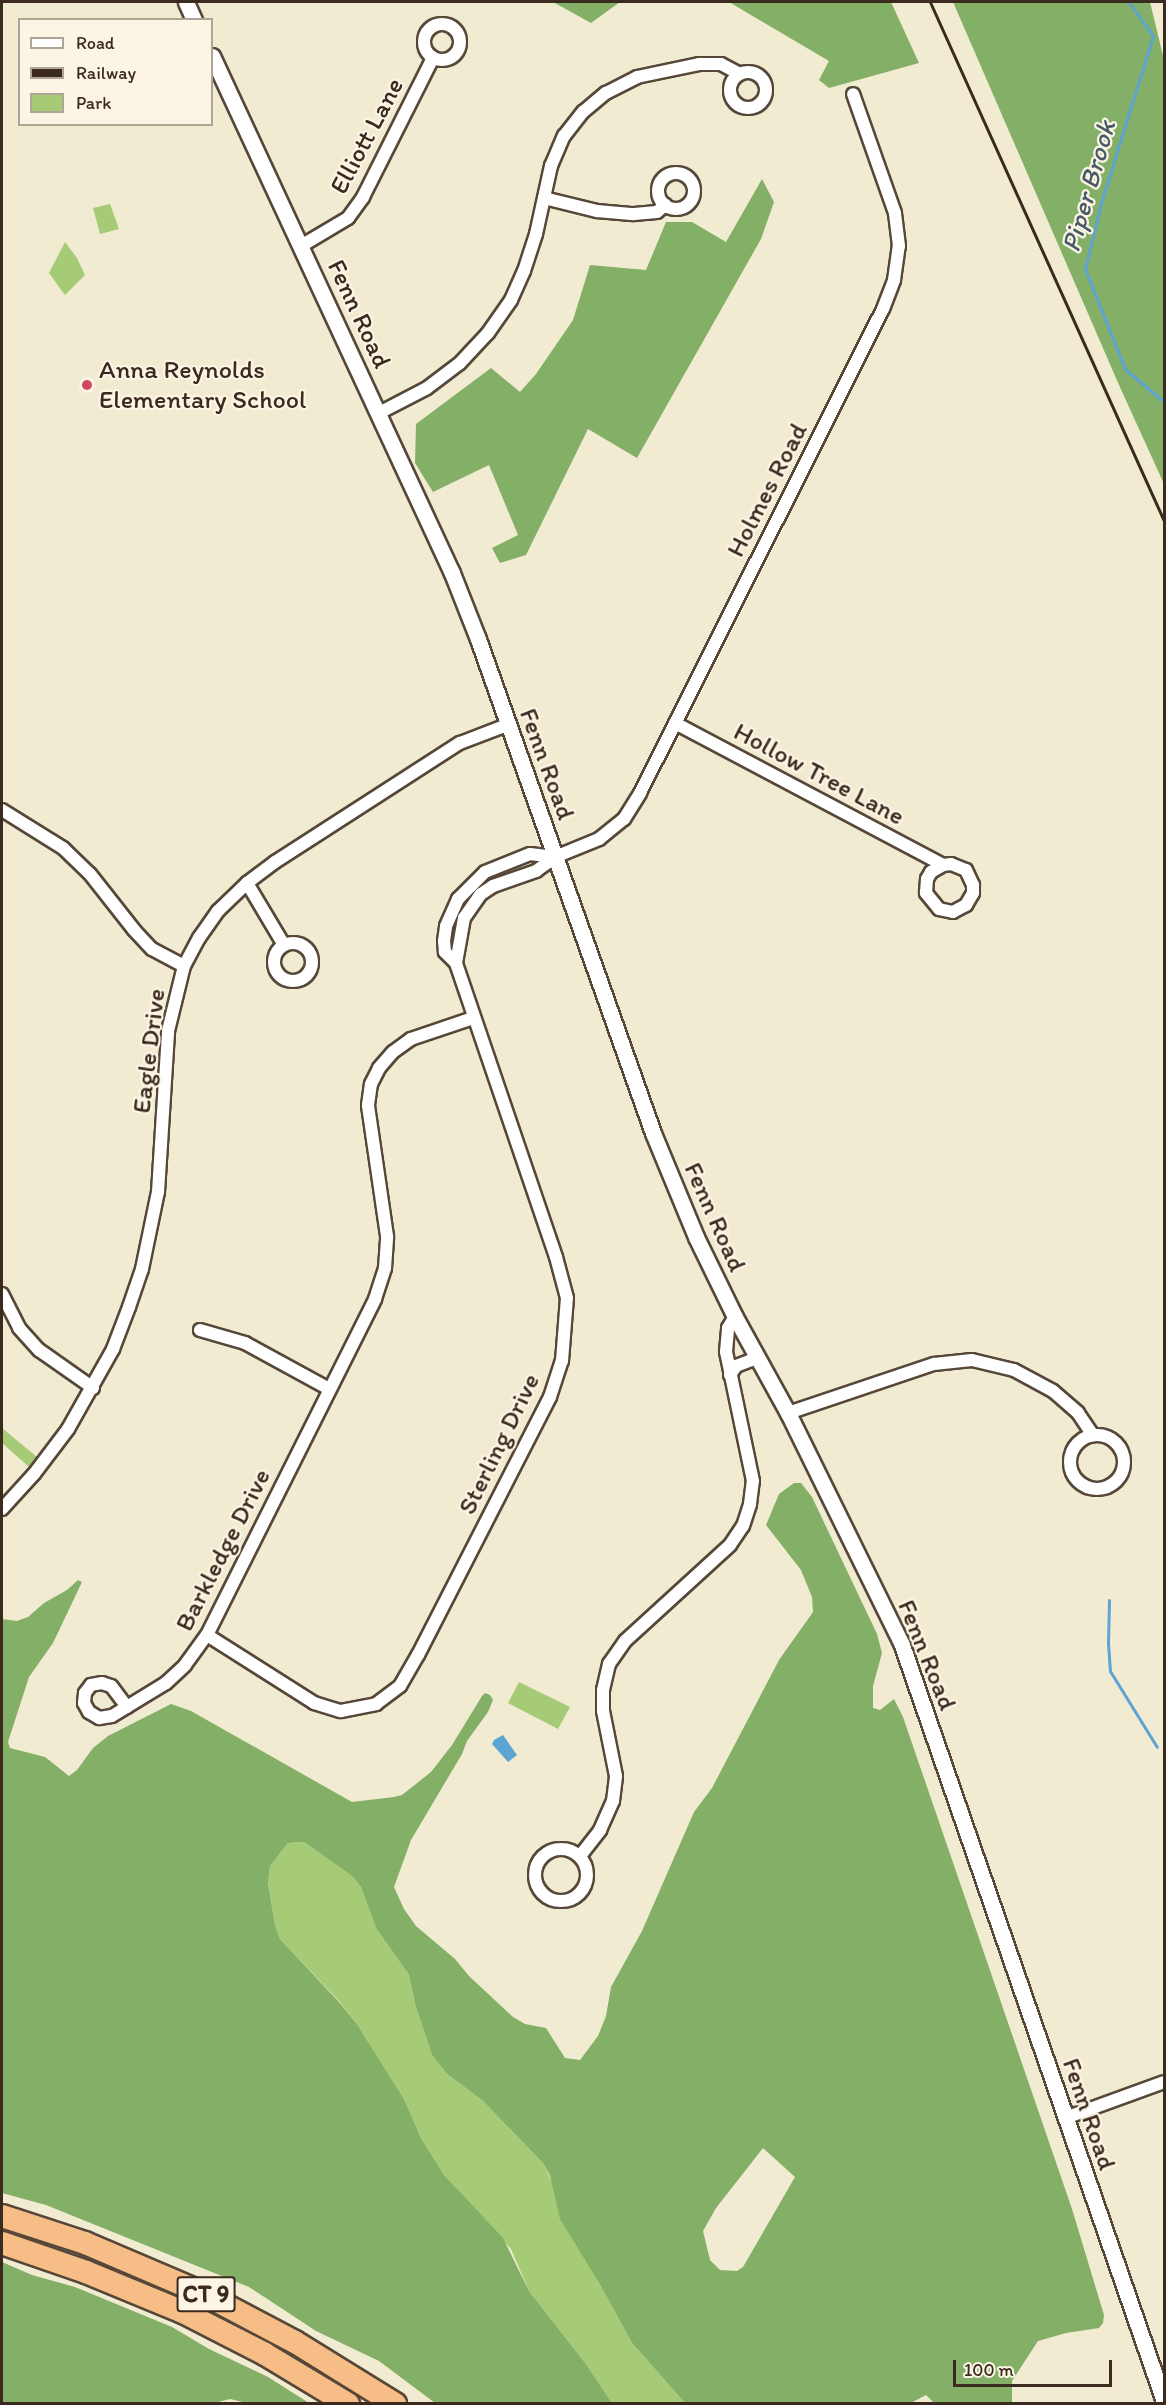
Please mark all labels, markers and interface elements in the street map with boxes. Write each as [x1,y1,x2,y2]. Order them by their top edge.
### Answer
legend [18,18,213,126]
text: Road [76,32,115,54]
text: Railway [76,62,136,84]
street label: Elliott Lane [323,73,411,199]
text: Park [76,92,111,114]
water label: Piper Brook [1054,117,1122,255]
street label: Fenn Road [320,255,398,373]
place label: Anna Reynolds Elementary School [99,354,306,416]
marker: Anna Reynolds Elementary School [80,378,94,392]
street label: Holmes Road [720,418,814,562]
street label: Fenn Road [513,704,581,824]
street label: Hollow Tree Lane [728,716,910,832]
street label: Eagle Drive [126,987,172,1115]
street label: Fenn Road [677,1158,753,1276]
street label: Sterling Drive [451,1368,547,1520]
street label: Barkledge Drive [169,1464,277,1636]
street label: Fenn Road [891,1596,963,1714]
street label: Fenn Road [1055,2054,1123,2174]
road number: CT 9 [176,2273,236,2315]
scale bar [956,2348,1115,2386]
text: 100 m [964,2359,1014,2381]

